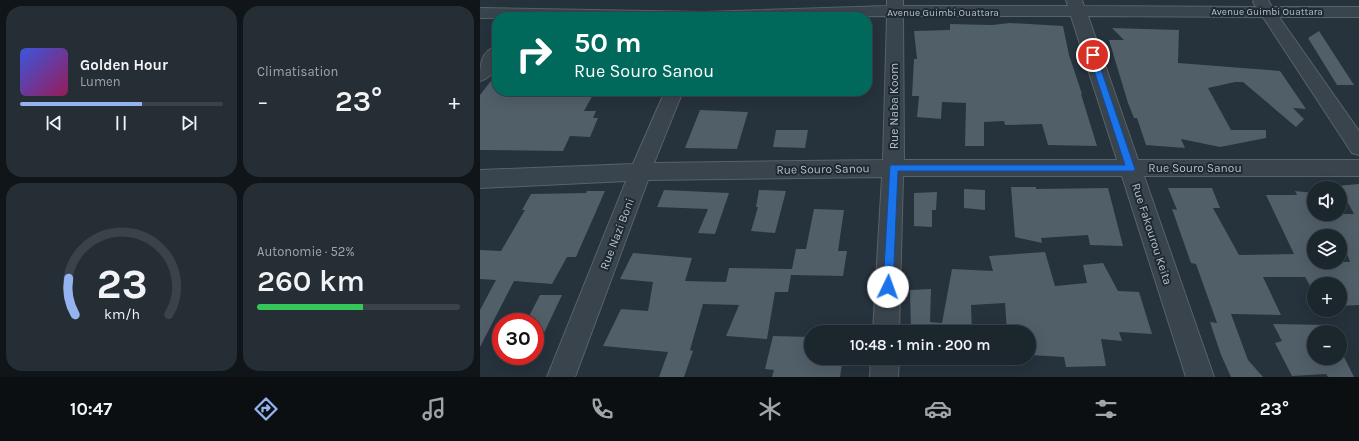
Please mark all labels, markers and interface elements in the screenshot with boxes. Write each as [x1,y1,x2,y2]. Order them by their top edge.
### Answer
street label: Avenue Guimbi Ouattara [1211,6,1323,18]
street label: Avenue Guimbi Ouattara [887,7,999,19]
text: 50 m [574,26,642,59]
icon: right [508,28,560,80]
pin [1076,38,1110,72]
icon: arrive [1082,44,1104,66]
text: Golden Hour [80,56,168,74]
text: Rue Souro Sanou [574,60,714,82]
street label: Rue Naba Koom [887,63,901,149]
text: Climatisation [257,64,338,79]
text: Lumen [80,74,121,89]
text: 23° [335,83,382,119]
text: − [257,89,269,115]
text: + [448,89,460,115]
icon: previous [43,112,65,134]
icon: pause [110,112,132,134]
icon: next [178,112,200,134]
street label: Rue Souro Sanou [776,161,870,177]
street label: Rue Souro Sanou [1148,161,1242,175]
street label: Rue Fakourou Keita [1129,181,1175,287]
map controls [1307,181,1347,365]
button: sound [1307,181,1347,221]
street label: Rue Nazi Boni [597,196,637,272]
button: layers [1307,229,1347,269]
text: Autonomie · 52% [257,244,355,259]
text: 23 [96,260,147,308]
text: 260 km [257,263,365,299]
position arrow [867,266,909,308]
button: + [1307,277,1347,317]
text: km/h [103,305,140,322]
speed limit sign: 30 [492,313,544,365]
button: − [1307,325,1347,365]
text: 10:48 · 1 min · 200 m [850,336,990,354]
icon: directions [252,395,280,423]
icon: music [420,395,448,423]
icon: phone [588,395,616,423]
icon: climate [756,395,784,423]
icon: car [924,395,952,423]
icon: filters [1092,395,1120,423]
text: 10:47 [70,398,112,420]
text: 23° [1260,398,1289,420]

